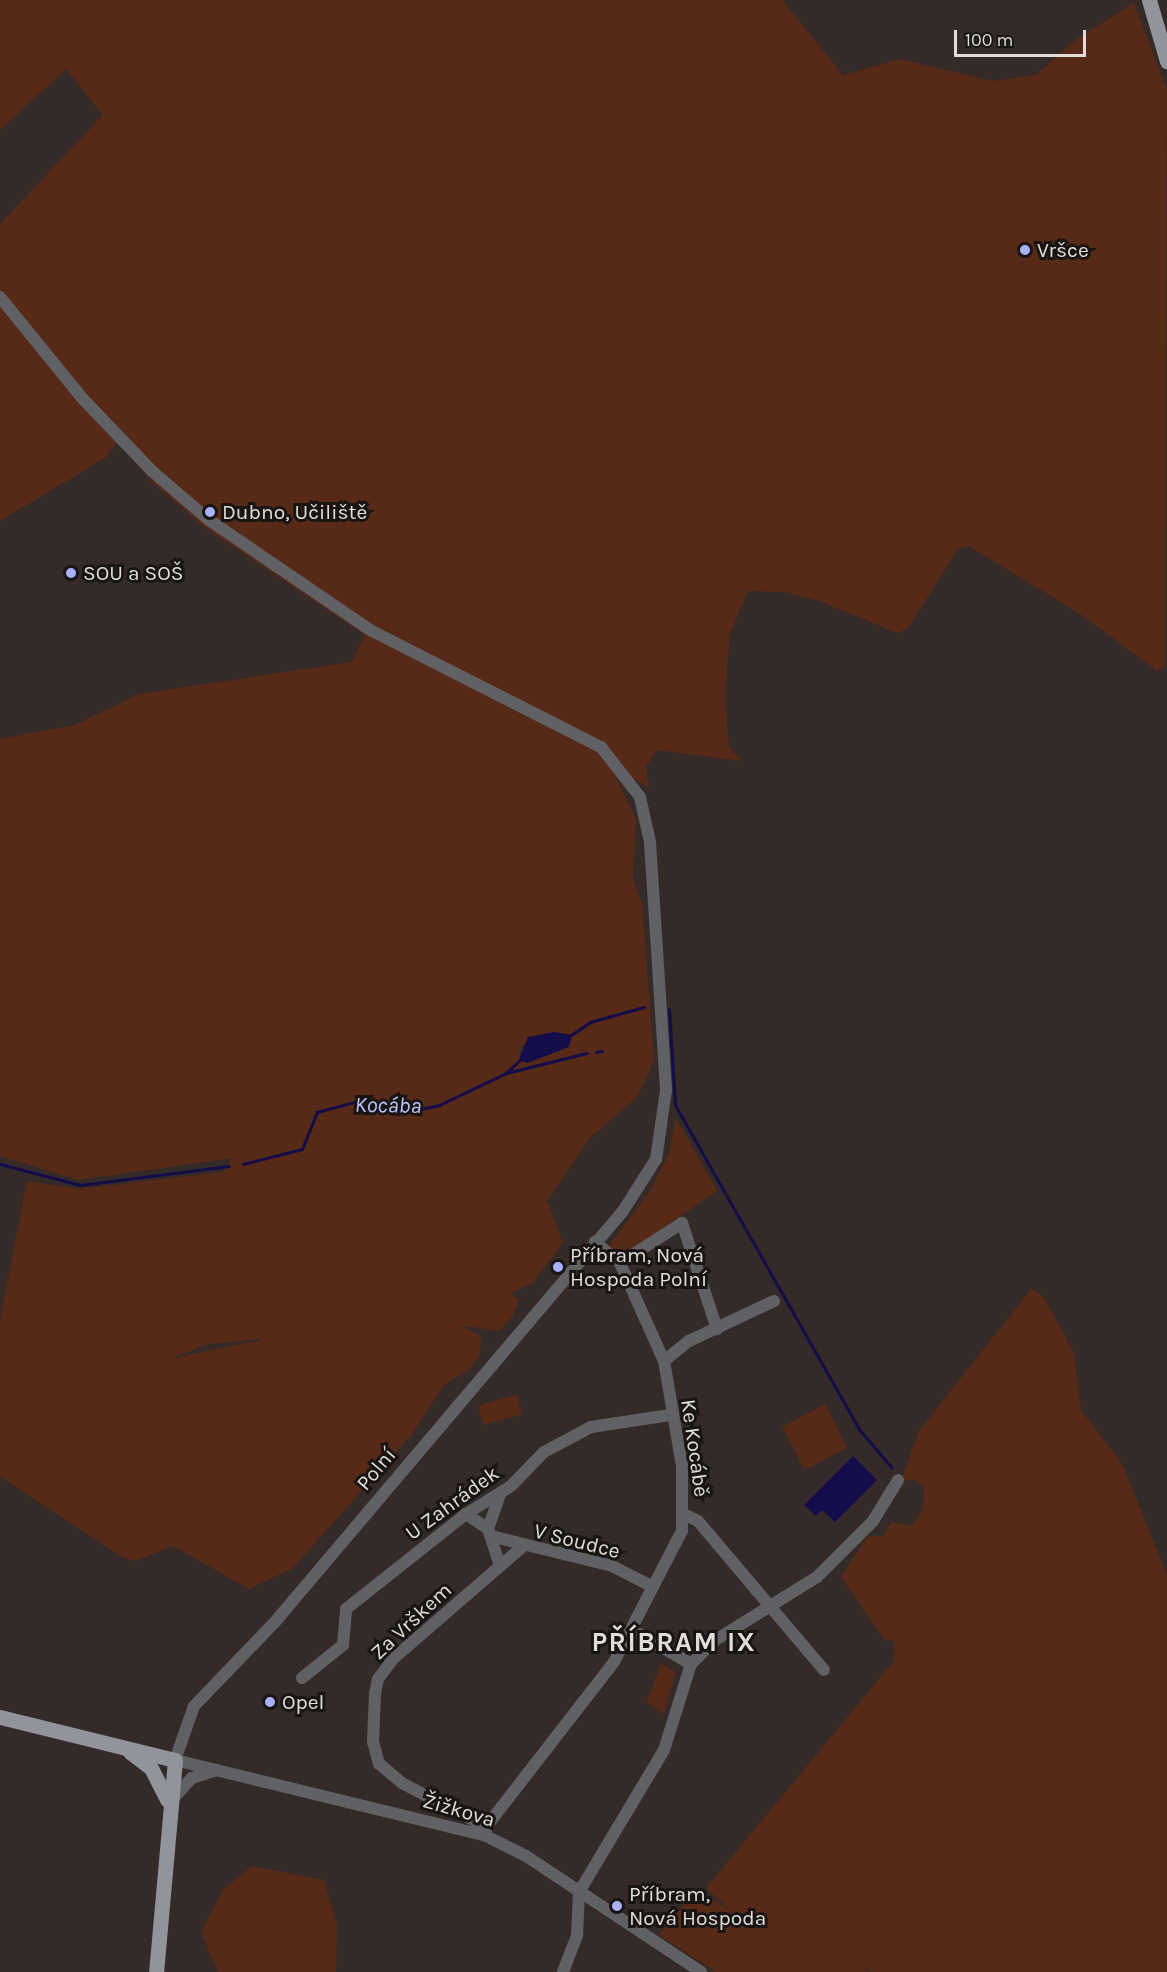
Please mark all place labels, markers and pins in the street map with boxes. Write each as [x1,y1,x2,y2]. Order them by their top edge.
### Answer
place label: Vršce [1037,237,1089,263]
marker: Vršce [1018,243,1032,257]
place label: Dubno, Učiliště [222,499,367,525]
marker: Dubno, Učiliště [203,505,217,519]
place label: SOU a SOŠ [83,560,183,586]
marker: SOU a SOŠ [64,566,78,580]
place label: Příbram, Nová Hospoda Polní [570,1242,707,1292]
marker: Příbram, Nová Hospoda Polní [551,1260,565,1274]
place label: Opel [282,1689,324,1715]
marker: Opel [263,1695,277,1709]
place label: Příbram, Nová Hospoda [629,1881,766,1931]
marker: Příbram, Nová Hospoda [610,1899,624,1913]

